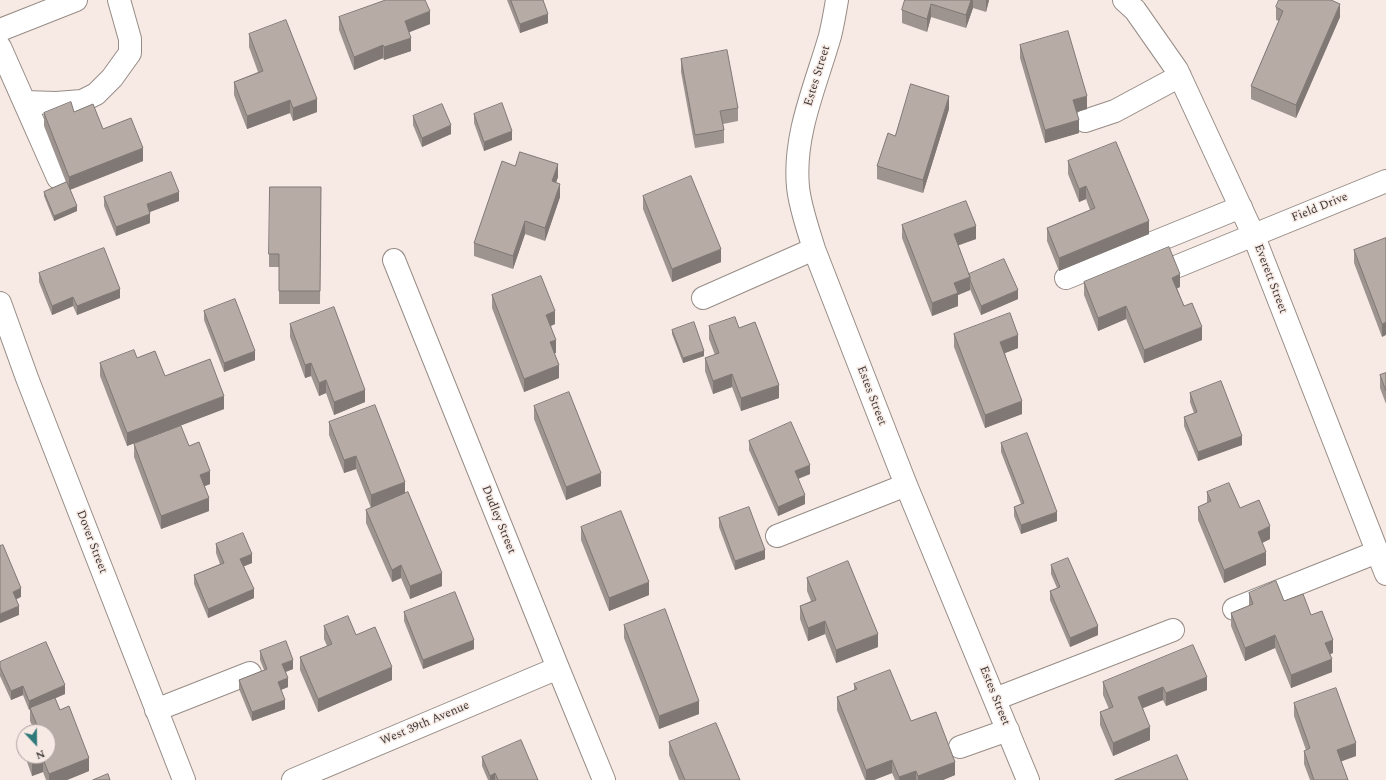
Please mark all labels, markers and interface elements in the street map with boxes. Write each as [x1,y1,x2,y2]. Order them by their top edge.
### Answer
street label: Estes Street [802,44,834,108]
street label: Field Drive [1290,190,1350,226]
street label: Everett Street [1250,242,1290,316]
street label: Estes Street [853,364,889,428]
street label: Dudley Street [478,484,518,556]
street label: Dover Street [72,508,110,576]
street label: Estes Street [976,664,1012,728]
street label: West 39th Avenue [378,699,472,749]
north arrow [16,724,56,764]
text: N [33,745,48,764]

